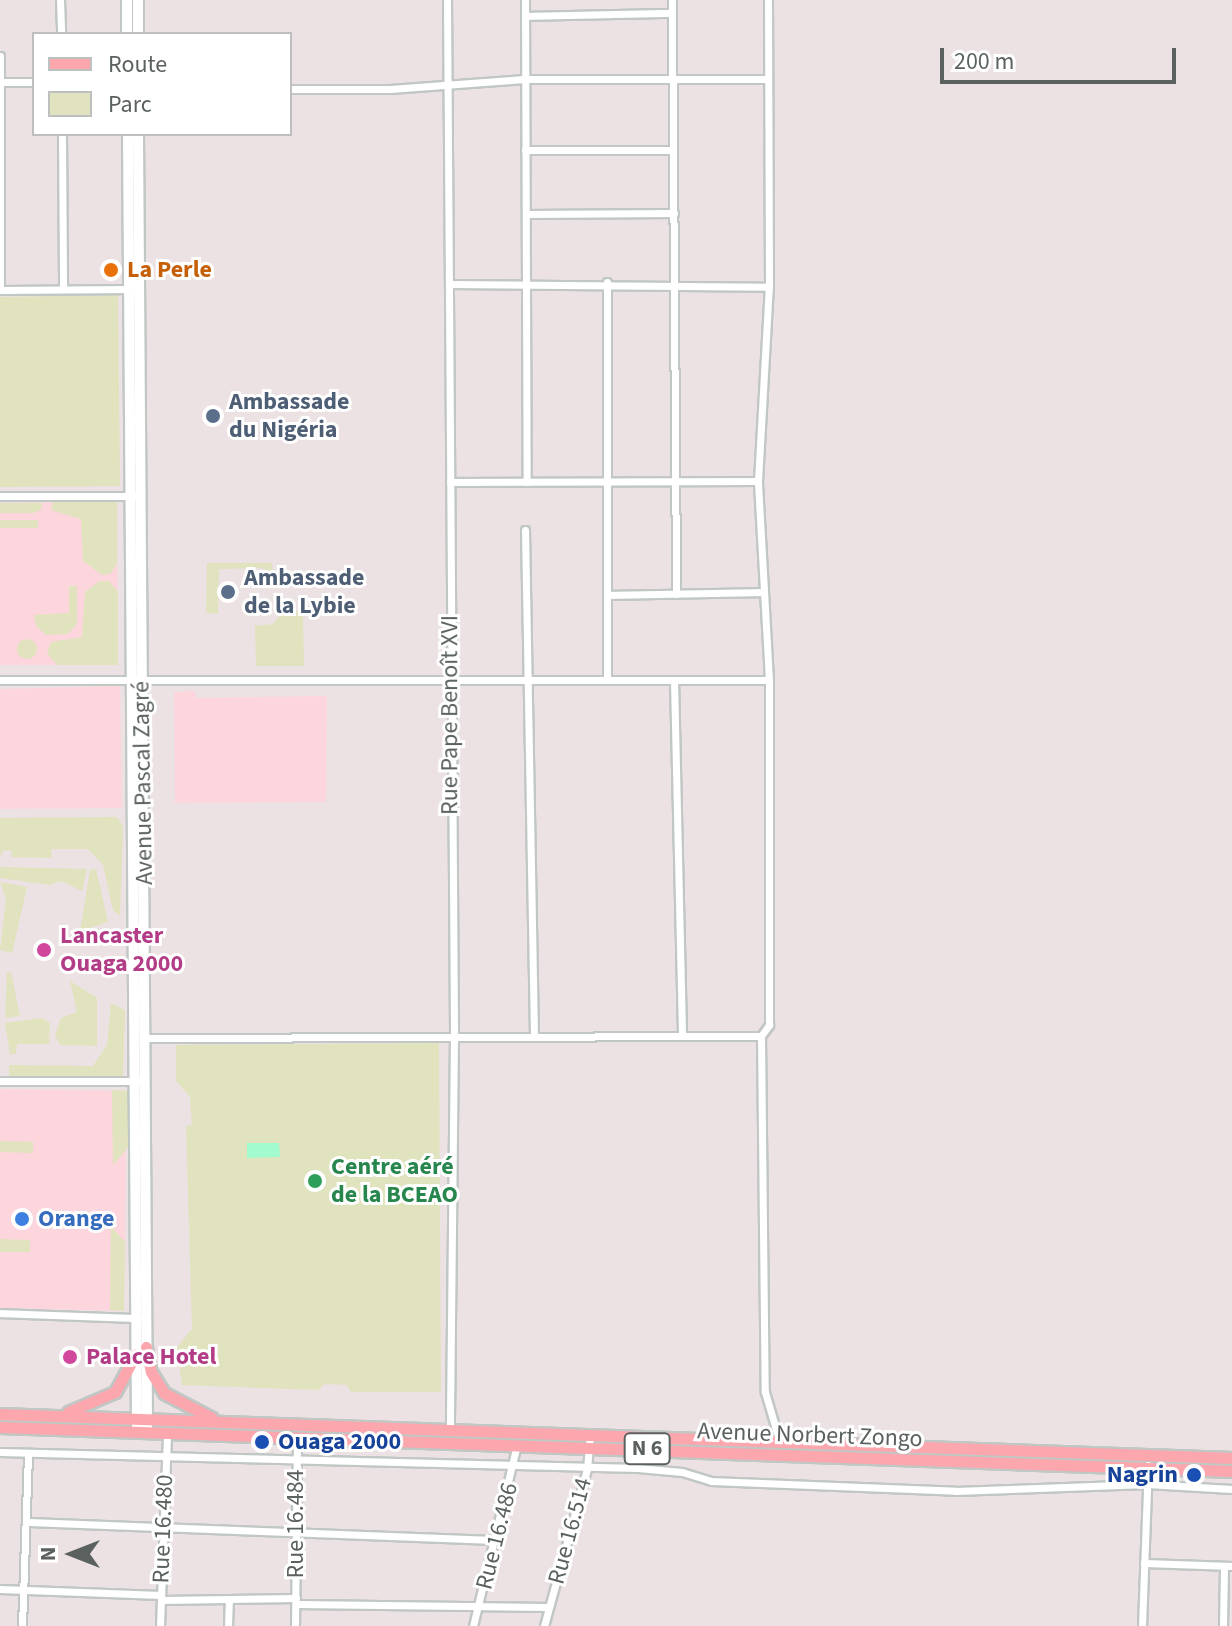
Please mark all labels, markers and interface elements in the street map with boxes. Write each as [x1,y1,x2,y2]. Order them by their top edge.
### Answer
legend [32,32,292,136]
scale bar [944,32,1180,82]
text: 200 m [954,44,1014,79]
text: Route [108,47,167,82]
text: Parc [108,87,152,122]
place label: La Perle [127,256,212,284]
marker: La Perle [102,261,120,279]
place label: Ambassade du Nigéria [229,388,350,444]
marker: Ambassade du Nigéria [204,407,222,425]
place label: Ambassade de la Lybie [244,564,365,620]
marker: Ambassade de la Lybie [219,583,237,601]
street label: Rue Pape Benoît XVI [436,615,464,815]
street label: Avenue Pascal Zagré [127,681,159,885]
place label: Lancaster Ouaga 2000 [60,922,183,978]
marker: Lancaster Ouaga 2000 [35,941,53,959]
place label: Centre aéré de la BCEAO [331,1153,458,1209]
marker: Centre aéré de la BCEAO [306,1172,324,1190]
place label: Orange [38,1205,114,1233]
marker: Orange [13,1210,31,1228]
place label: Palace Hotel [86,1343,216,1371]
marker: Palace Hotel [61,1348,79,1366]
street label: Avenue Norbert Zongo [697,1417,923,1453]
place label: Ouaga 2000 [278,1428,401,1456]
road number: N 6 [623,1431,671,1467]
marker: Ouaga 2000 [253,1433,271,1451]
place label: Nagrin [1107,1461,1178,1489]
marker: Nagrin [1185,1466,1203,1484]
street label: Rue 16.484 [282,1469,310,1579]
street label: Rue 16.480 [147,1474,179,1584]
street label: Rue 16.514 [542,1475,598,1587]
street label: Rue 16.486 [470,1480,524,1592]
north arrow [32,1514,112,1594]
text: N [32,1547,64,1561]

